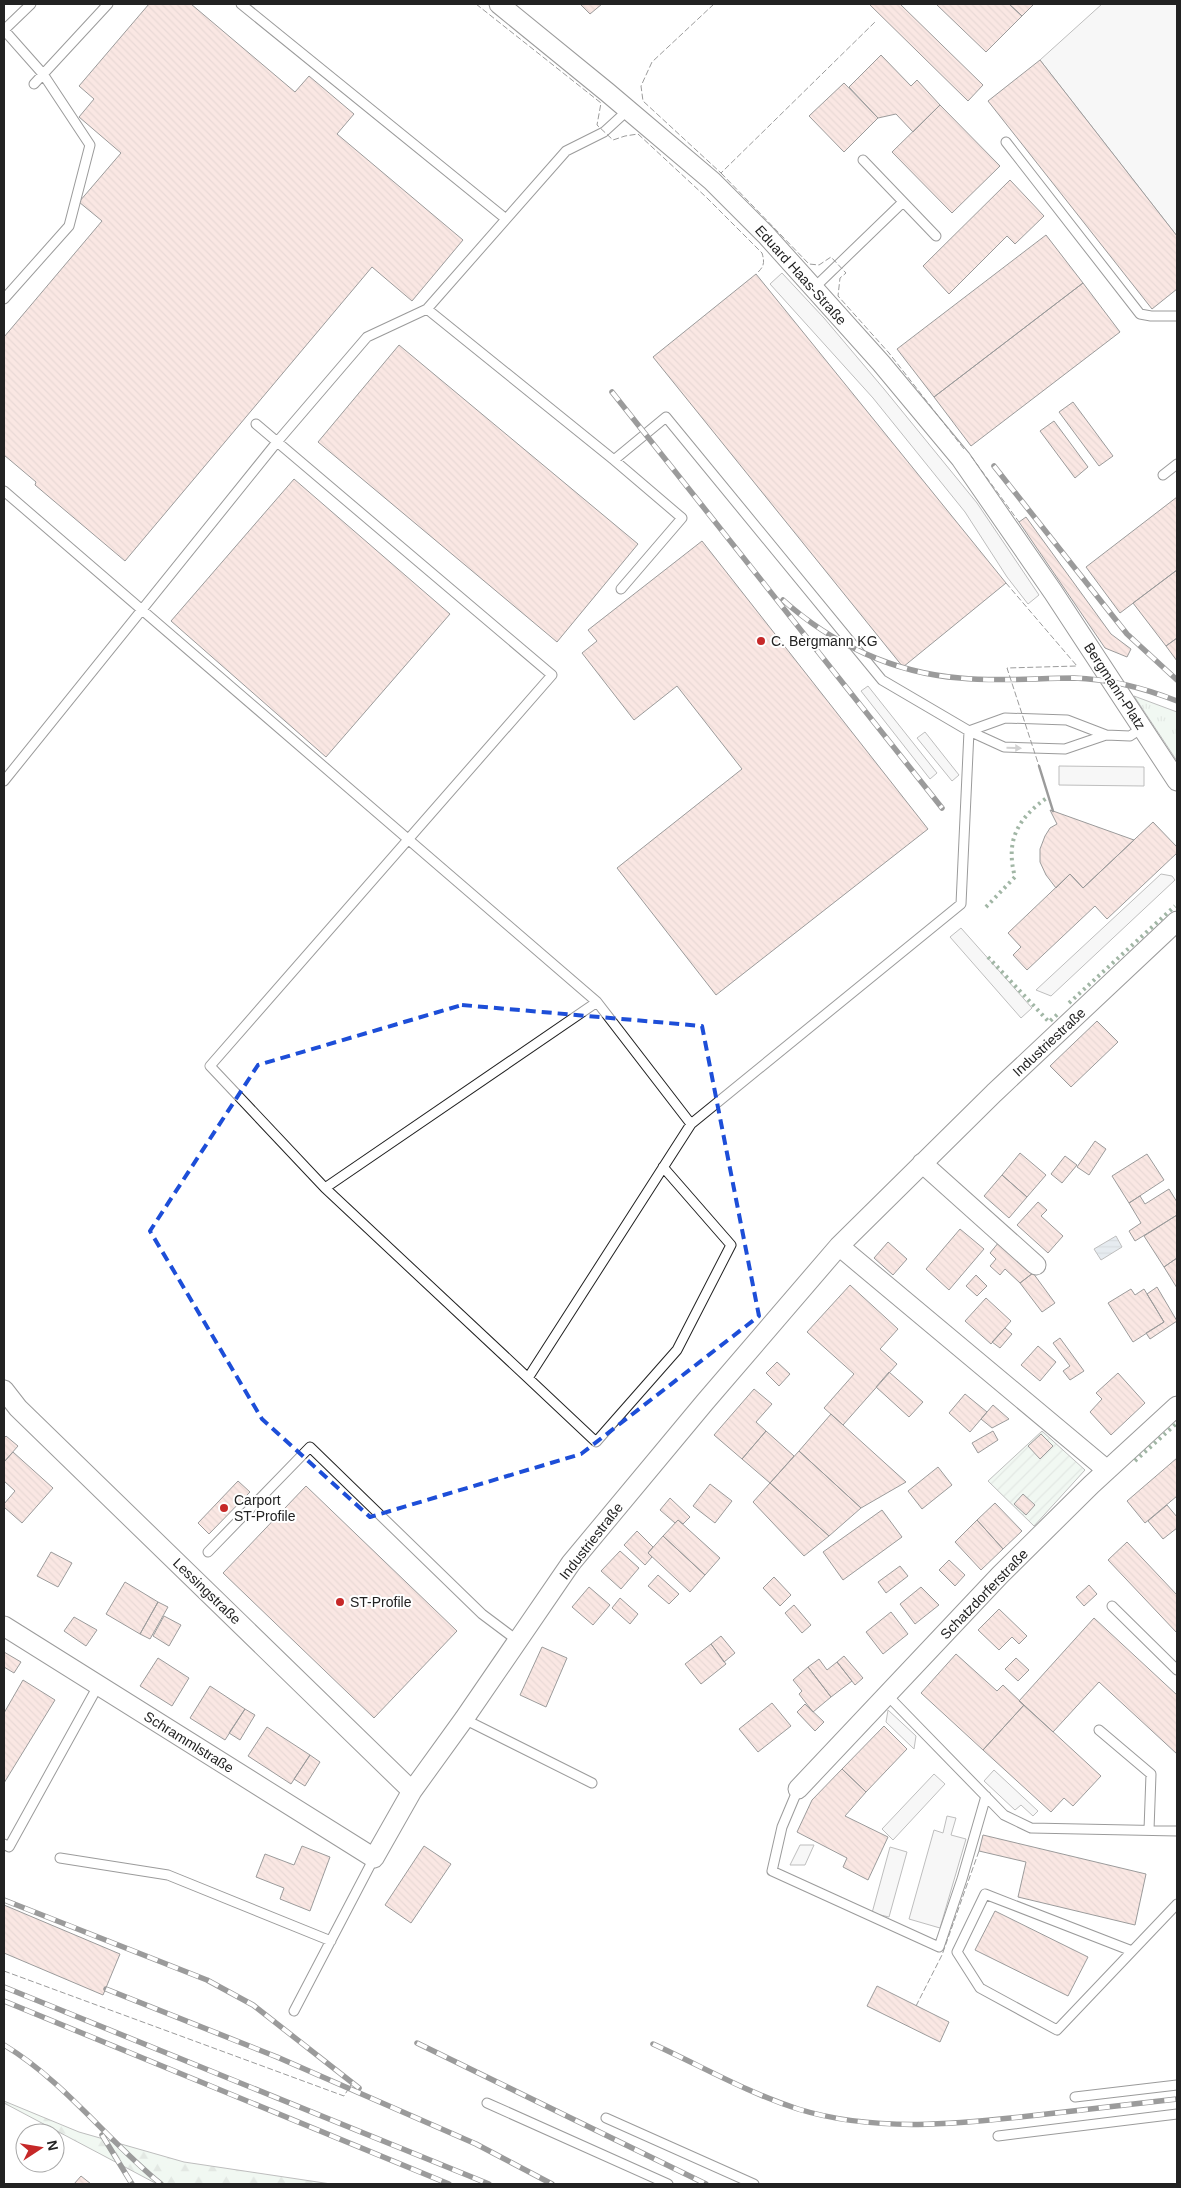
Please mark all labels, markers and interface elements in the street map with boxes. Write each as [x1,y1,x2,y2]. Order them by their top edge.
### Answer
street label: Eduard Haas-Straße [752,222,850,328]
place label: C. Bergmann KG [771,633,878,649]
marker: C. Bergmann KG [755,635,767,647]
street label: Bergmann-Platz [1081,640,1149,732]
one-way arrow [1006,744,1022,752]
street label: Industriestraße [1009,1004,1089,1080]
place label: Carport ST-Profile [234,1492,296,1524]
street label: Industriestraße [556,1499,626,1583]
marker: Carport ST-Profile [218,1502,230,1514]
street label: Schatzdorferstraße [937,1545,1031,1642]
street label: Lessingstraße [170,1555,244,1627]
place label: ST-Profile [350,1594,412,1610]
marker: ST-Profile [334,1596,346,1608]
street label: Schrammlstraße [141,1708,237,1776]
north arrow [15,2123,65,2173]
text: N [44,2139,62,2152]

